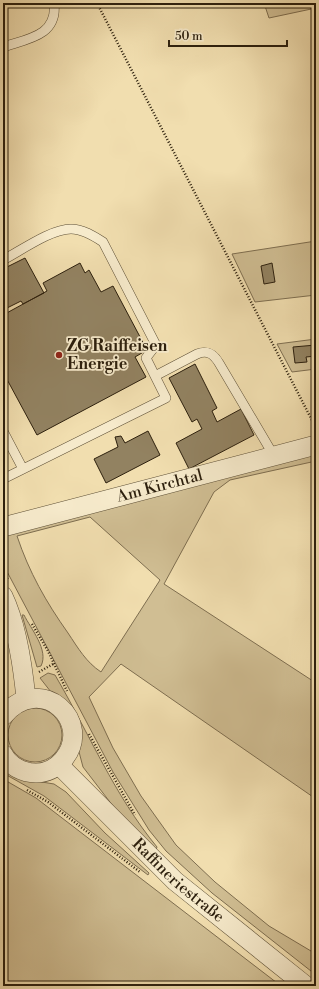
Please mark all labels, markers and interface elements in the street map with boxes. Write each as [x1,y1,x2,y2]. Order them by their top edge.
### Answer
scale bar [169,22,287,48]
text: 50 m [175,29,203,44]
place label: ZG Raiffeisen Energie [67,336,168,374]
marker: ZG Raiffeisen Energie [54,350,64,360]
street label: Am Kirchtal [114,465,205,507]
street label: Raffineriestraße [128,834,228,927]

